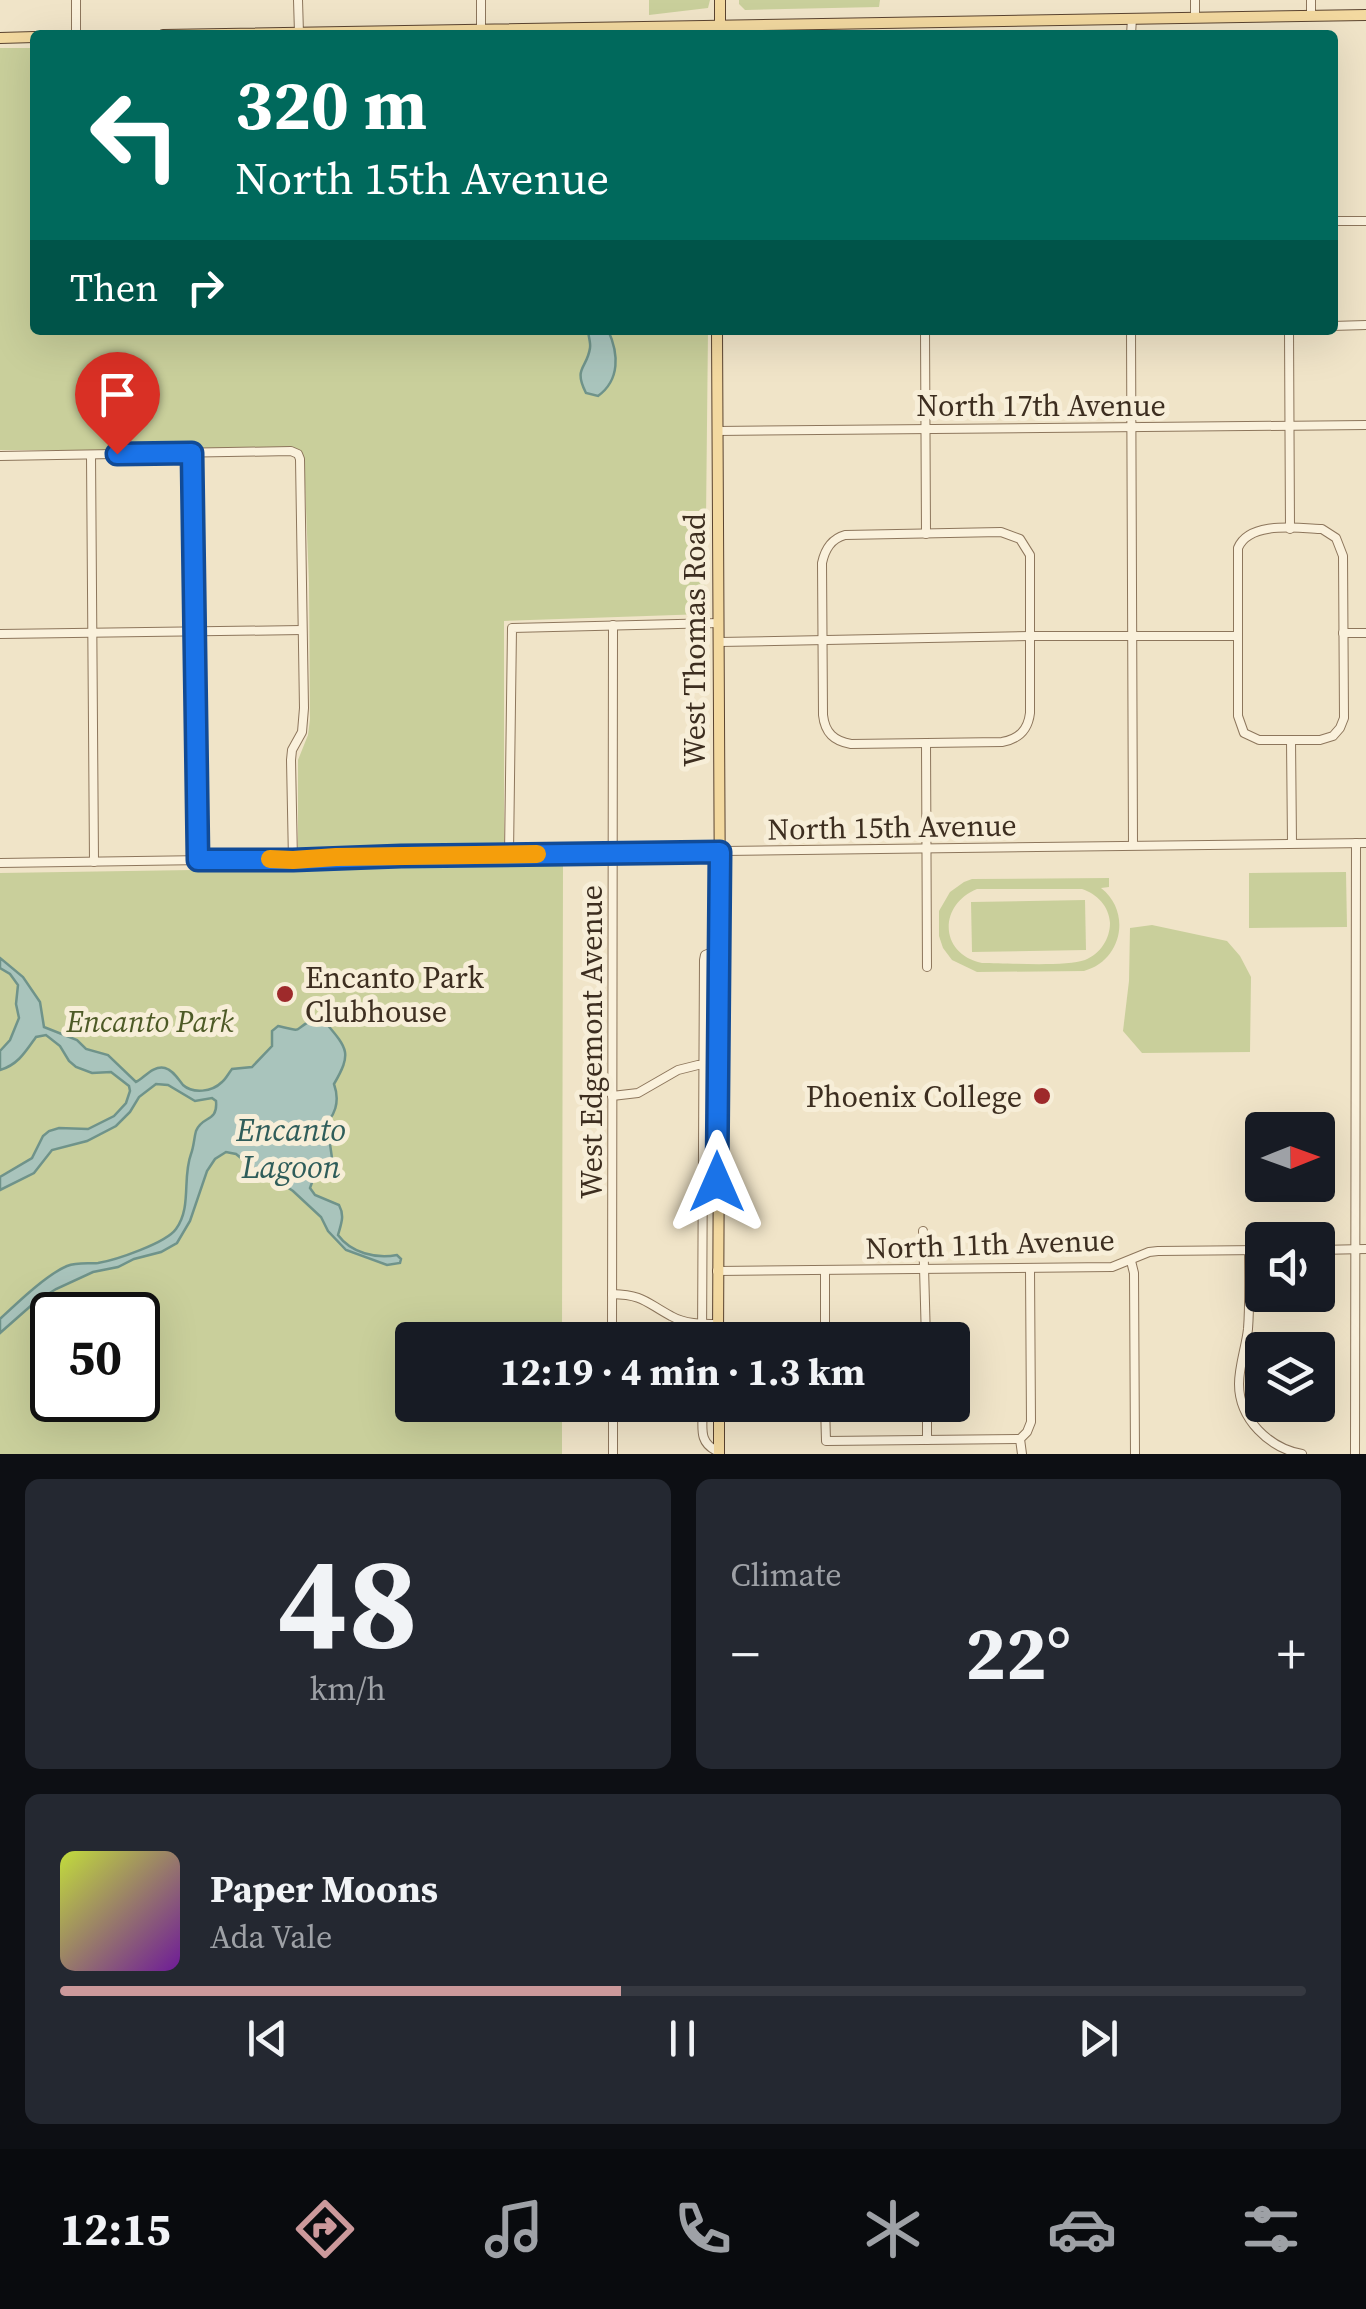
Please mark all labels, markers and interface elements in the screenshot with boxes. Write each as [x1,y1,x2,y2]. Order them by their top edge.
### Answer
text: 320 m [235,56,427,152]
icon: left [70,70,200,200]
text: North 15th Avenue [235,147,609,209]
icon: right [178,260,233,315]
text: Then [70,262,158,314]
pin [75,352,160,455]
icon: arrive [90,367,145,422]
street label: North 17th Avenue [916,385,1166,426]
street label: West Thomas Road [674,513,715,767]
street label: North 15th Avenue [767,804,1017,850]
street label: West Edgemont Avenue [571,885,612,1199]
place label: Encanto Park Clubhouse [305,957,484,1032]
marker: Encanto Park Clubhouse [274,983,296,1005]
park label: Encanto Park [65,1001,235,1042]
place label: Phoenix College [806,1076,1022,1117]
marker: Phoenix College [1031,1085,1053,1107]
water label: Encanto Lagoon [235,1108,346,1189]
north arrow [1245,1112,1335,1202]
map controls [1245,1112,1335,1422]
position arrow [665,1130,769,1234]
street label: North 11th Avenue [865,1219,1115,1269]
button: sound [1245,1222,1335,1312]
speed limit sign: 50 [30,1292,160,1422]
button: layers [1245,1332,1335,1422]
text: 12:19 · 4 min · 1.3 km [500,1346,865,1398]
text: 48 [277,1512,418,1691]
text: Climate [731,1553,842,1597]
text: 22° [965,1601,1071,1704]
text: − [731,1616,760,1691]
text: + [1277,1616,1306,1691]
text: km/h [310,1667,386,1711]
text: Paper Moons [210,1863,438,1915]
text: Ada Vale [210,1915,332,1959]
icon: previous [240,2011,295,2066]
icon: pause [655,2011,710,2066]
icon: next [1071,2011,1126,2066]
icon: directions [290,2194,360,2264]
icon: music [479,2194,549,2264]
icon: phone [668,2194,738,2264]
icon: climate [858,2194,928,2264]
icon: car [1047,2194,1117,2264]
icon: filters [1236,2194,1306,2264]
text: 12:15 [60,2198,171,2260]

